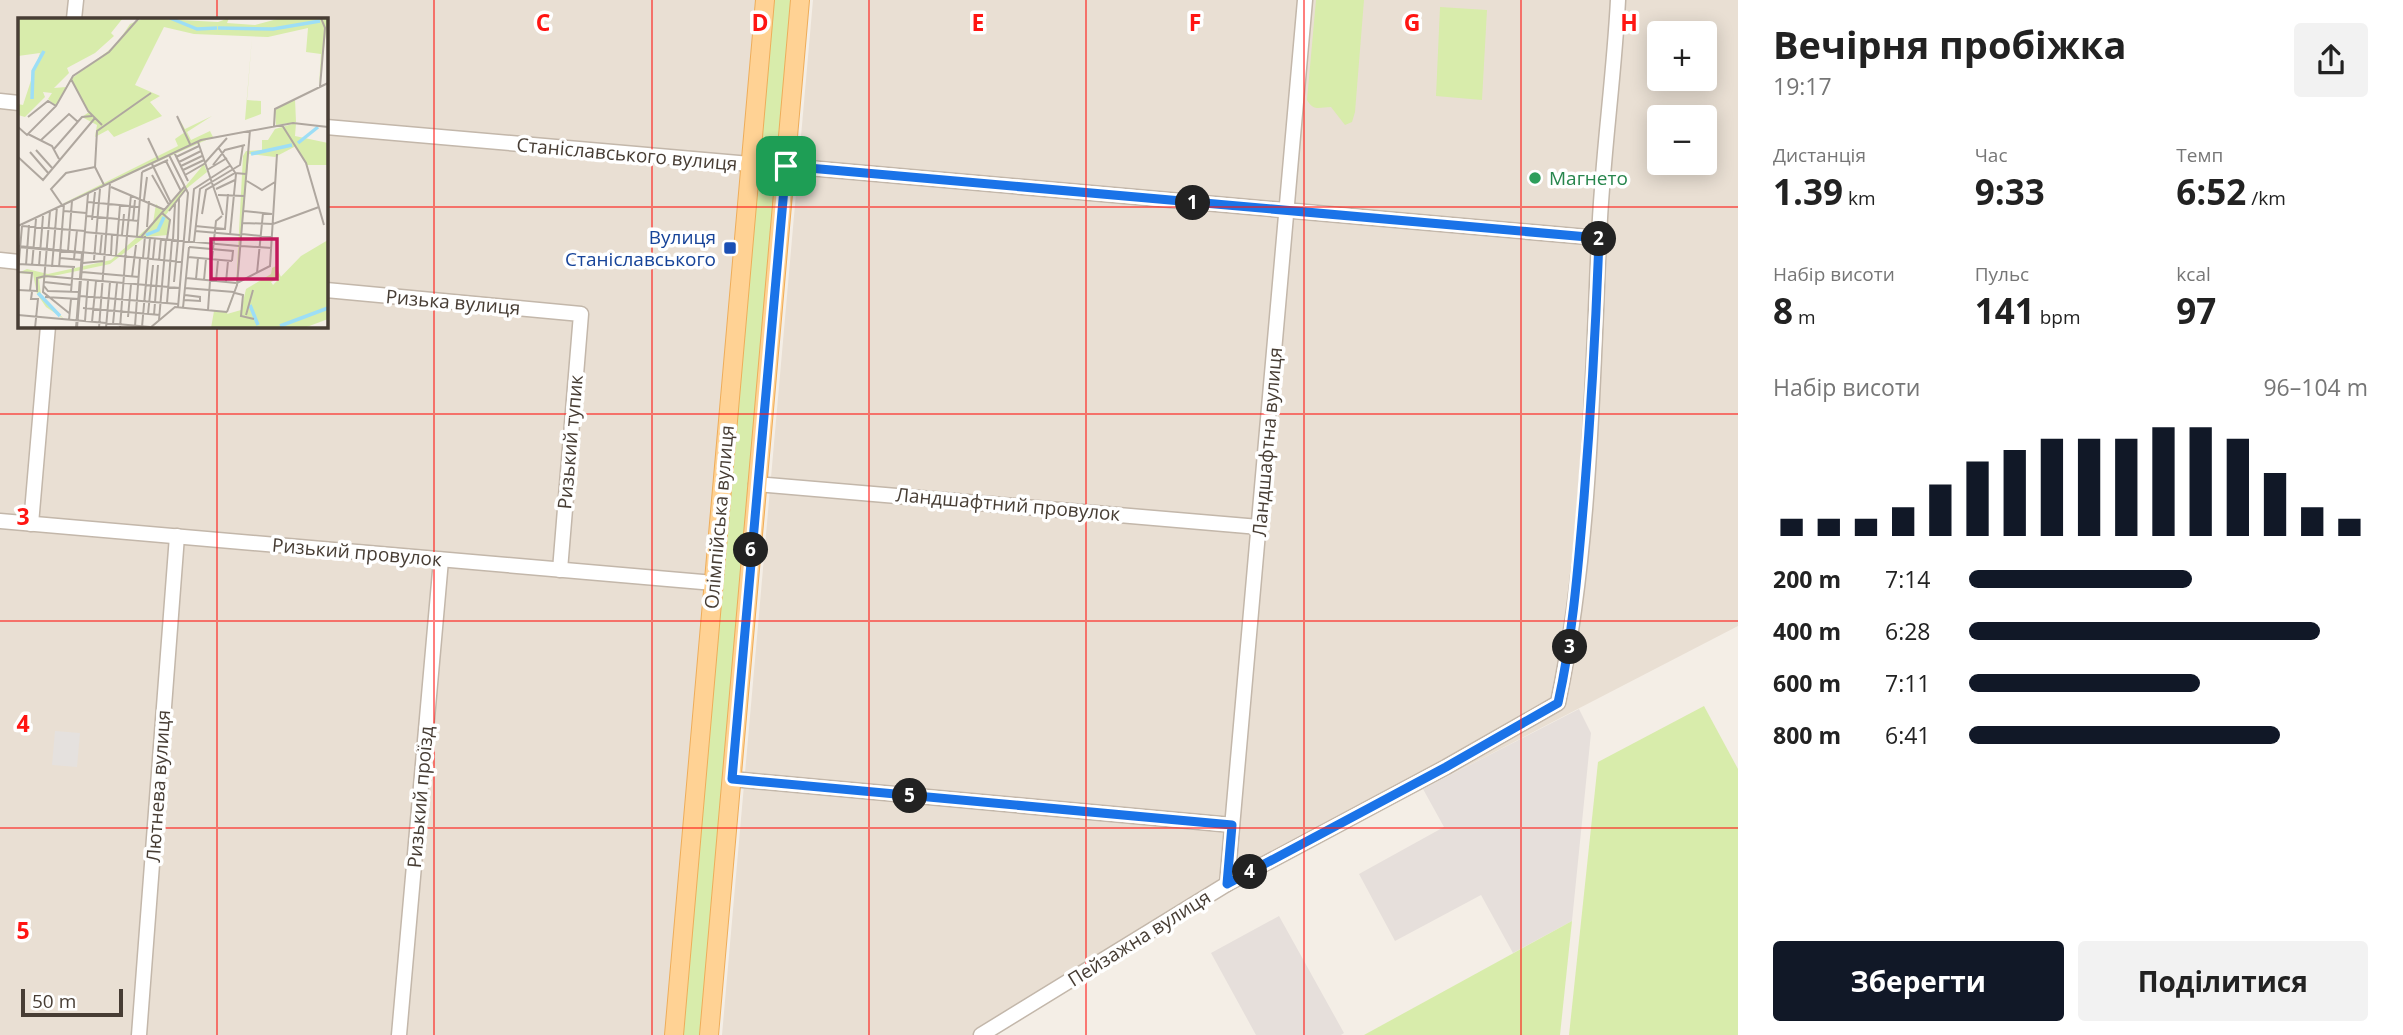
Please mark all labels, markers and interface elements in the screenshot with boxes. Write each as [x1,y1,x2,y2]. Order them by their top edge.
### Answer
text: C [536,6,550,38]
text: D [751,6,769,38]
text: E [972,6,984,38]
text: F [1189,6,1201,38]
text: G [1404,6,1420,38]
text: H [1620,6,1638,38]
inset map [18,18,327,327]
text: Вечірня пробіжка [1773,18,2126,70]
map controls [1647,21,1717,175]
button: + [1647,21,1717,91]
button: share [2294,23,2368,97]
text: 19:17 [1773,70,1832,102]
button: − [1647,105,1717,175]
street label: Станіславського вулиця [515,131,739,177]
pin [756,136,816,196]
text: Дистанція [1773,142,1866,168]
text: Час [1975,142,2008,168]
text: Темп [2176,142,2223,168]
icon: arrive [767,147,805,185]
place label: Магнето [1549,165,1628,191]
text: 1.39 [1773,168,1843,215]
text: 9:33 [1975,168,2045,215]
text: 6:52 [2176,168,2246,215]
marker: Магнето [1527,170,1543,186]
text: km [1843,185,1876,211]
text: /km [2246,185,2286,211]
pin: 1 [1176,186,1210,220]
text: 1 [1187,189,1198,215]
pin: 2 [1582,222,1616,256]
place label: Вулиця Станіславського [565,224,716,272]
text: 2 [1593,225,1604,251]
marker: Вулиця Станіславського [722,240,738,256]
text: Набір висоти [1773,261,1895,287]
text: Пульс [1975,261,2029,287]
text: kcal [2176,261,2211,287]
street label: Ризька вулиця [385,283,521,321]
text: 8 [1773,287,1793,334]
text: 141 [1975,287,2035,334]
text: 97 [2176,287,2216,334]
text: m [1793,304,1816,330]
text: bpm [2035,304,2080,330]
street label: Ландшафтна вулиця [1246,346,1288,538]
text: Набір висоти [1773,371,1920,403]
text: 96–104 m [2263,371,2368,403]
street label: Ризький тупик [551,373,589,510]
street label: Олімпійська вулиця [698,424,740,610]
street label: Ландшафтний провулок [895,481,1122,527]
text: 3 [16,500,30,532]
street label: Ризький провулок [271,532,443,572]
pin: 6 [734,532,768,568]
text: 6 [745,536,756,562]
text: 200 m [1773,563,1841,595]
text: 7:14 [1885,563,1931,595]
text: 400 m [1773,615,1841,647]
text: 6:28 [1885,615,1931,647]
pin: 3 [1552,630,1588,664]
text: 3 [1564,633,1575,659]
text: 600 m [1773,667,1841,699]
text: 7:11 [1885,667,1931,699]
text: 4 [16,707,30,739]
street label: Лютнева вулиця [140,709,176,863]
text: 800 m [1773,719,1841,751]
text: 6:41 [1885,719,1931,751]
street label: Ризький проїзд [401,725,439,869]
pin: 5 [892,778,928,814]
text: 5 [904,782,915,808]
pin: 4 [1232,854,1268,890]
text: 4 [1244,858,1255,884]
street label: Пейзажна вулиця [1063,884,1215,992]
text: 5 [16,914,30,946]
button: Зберегти [1773,941,2064,1021]
button: Поділитися [2078,941,2368,1021]
scale bar [21,986,122,1018]
text: 50 m [32,988,76,1014]

